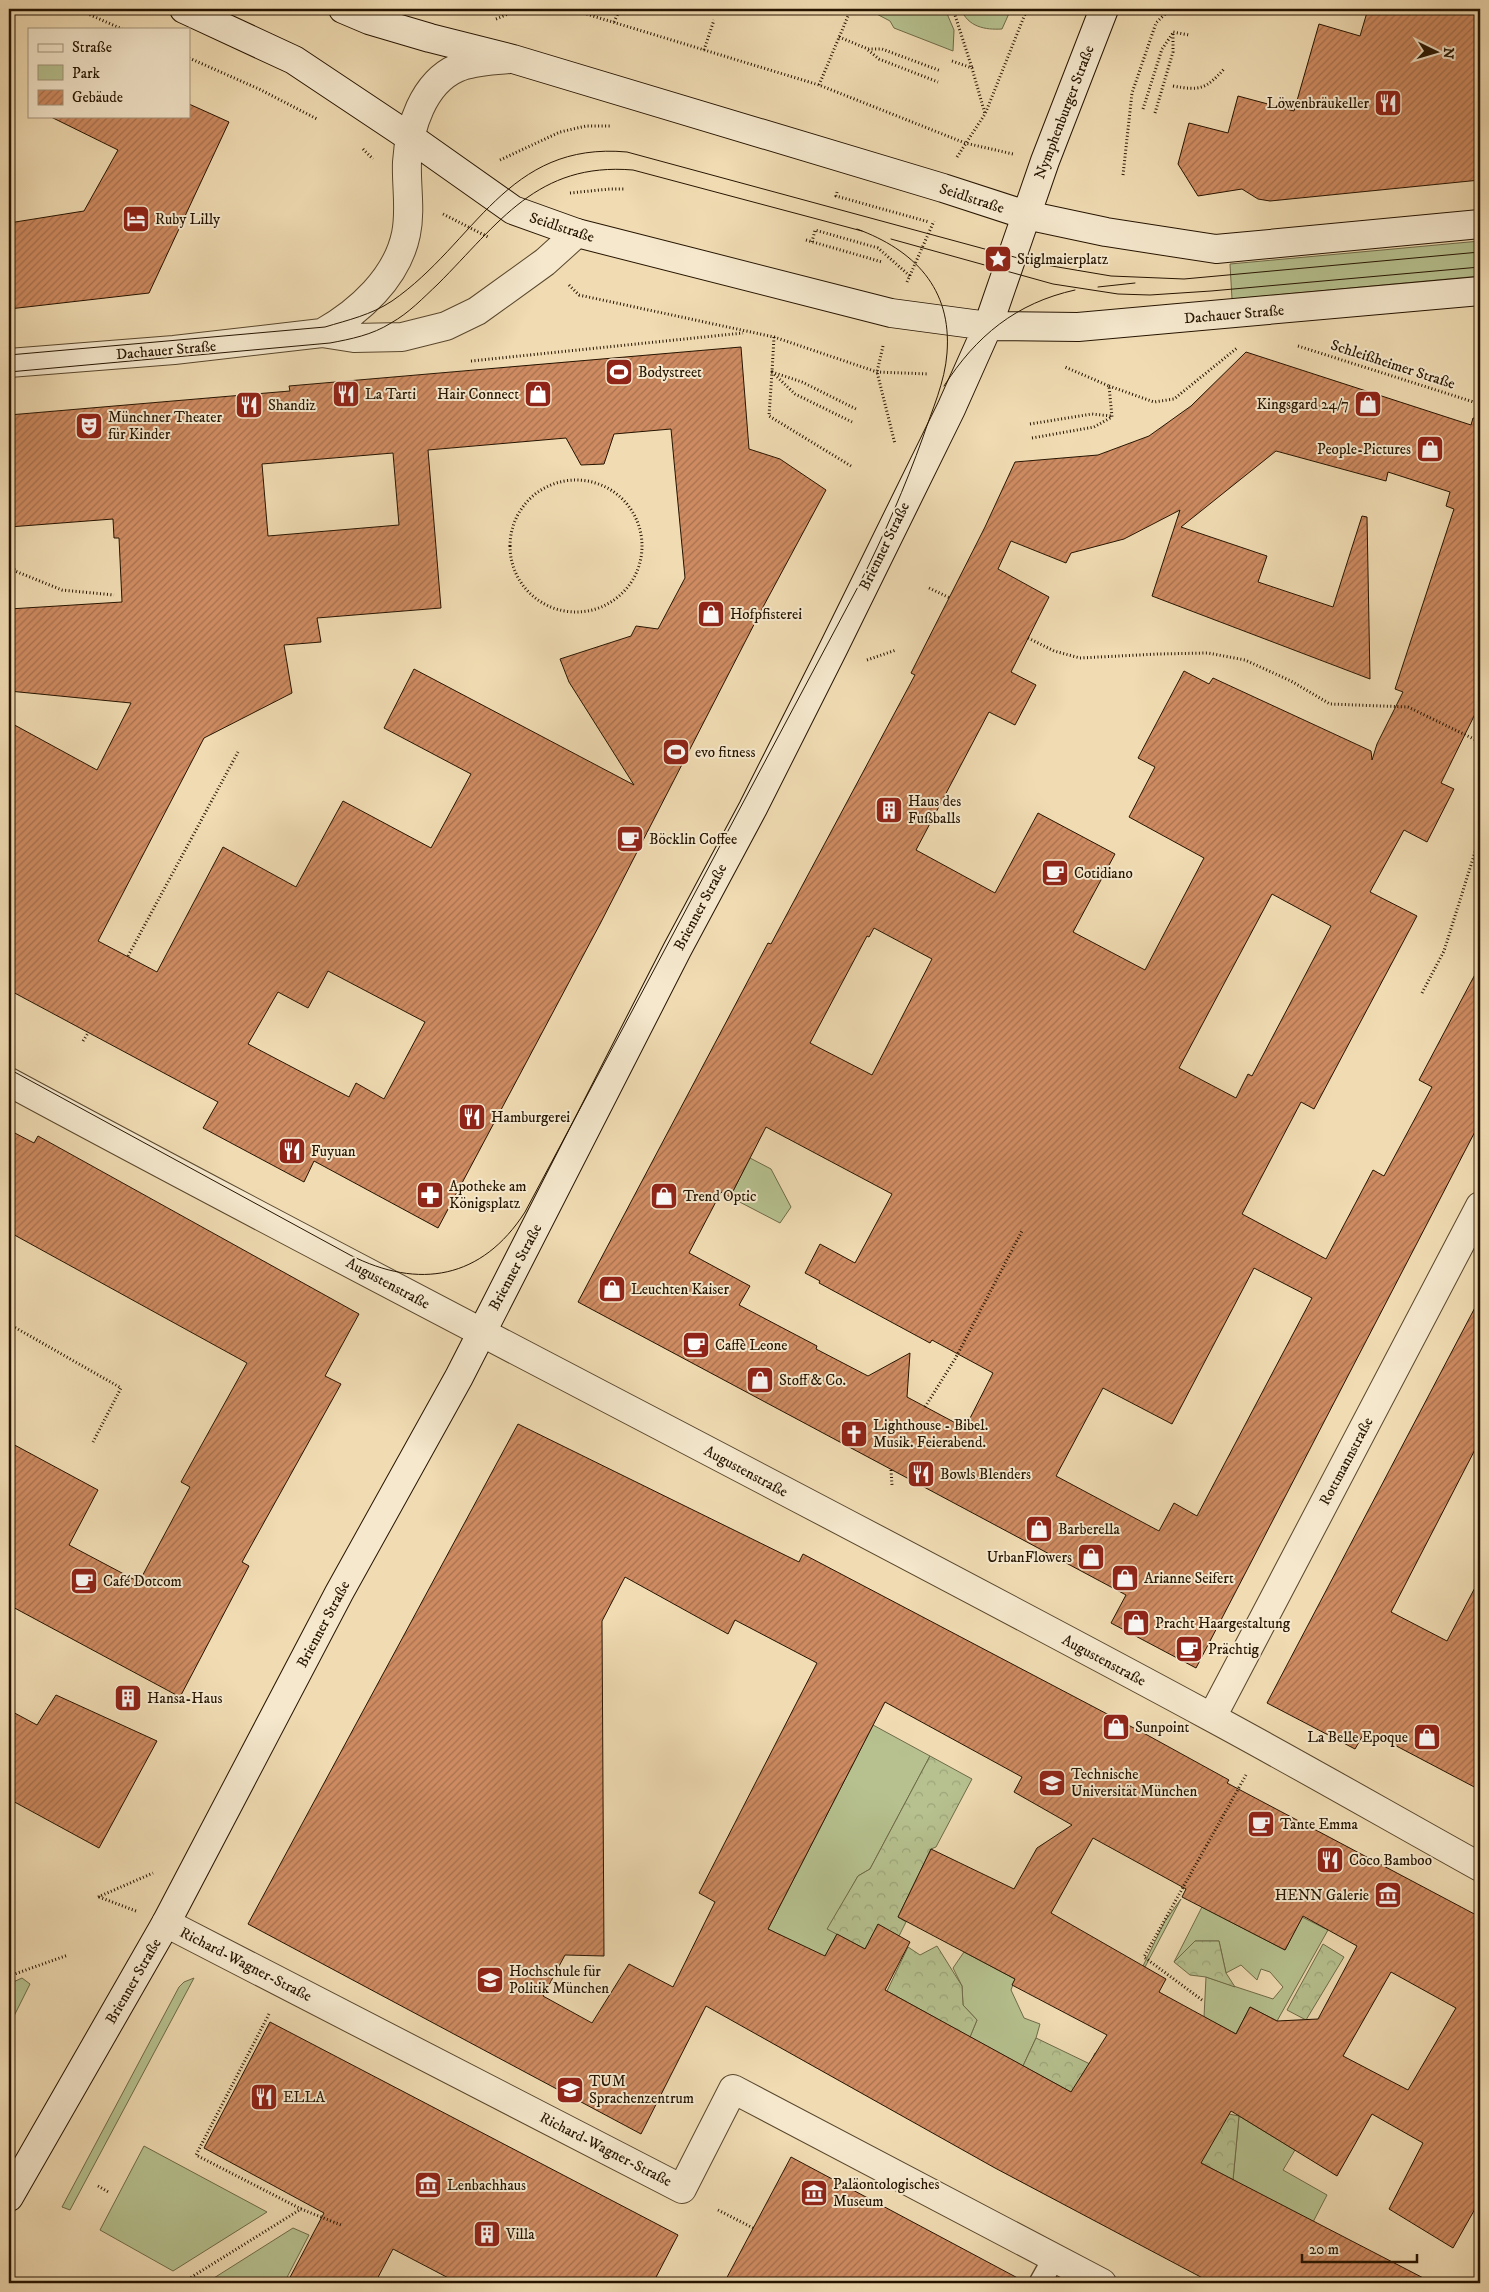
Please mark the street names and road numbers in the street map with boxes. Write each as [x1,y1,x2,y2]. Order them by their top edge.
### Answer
street label: Nymphenburger Straße [1030,43,1099,182]
street label: Seidlstraße [937,179,1007,218]
street label: Seidlstraße [527,208,597,247]
street label: Dachauer Straße [1183,301,1285,328]
street label: Schleißheimer Straße [1328,335,1458,394]
street label: Dachauer Straße [115,337,217,364]
street label: Brienner Straße [855,499,914,593]
street label: Brienner Straße [670,861,731,954]
street label: Brienner Straße [485,1221,546,1314]
street label: Augustenstraße [343,1253,433,1313]
street label: Rottmannstraße [1315,1414,1378,1509]
street label: Augustenstraße [701,1441,791,1501]
street label: Brienner Straße [293,1578,354,1671]
street label: Augustenstraße [1059,1630,1149,1690]
street label: Richard-Wagner-Straße [177,1923,315,2006]
street label: Brienner Straße [101,1935,166,2027]
street label: Richard-Wagner-Straße [537,2108,675,2191]

